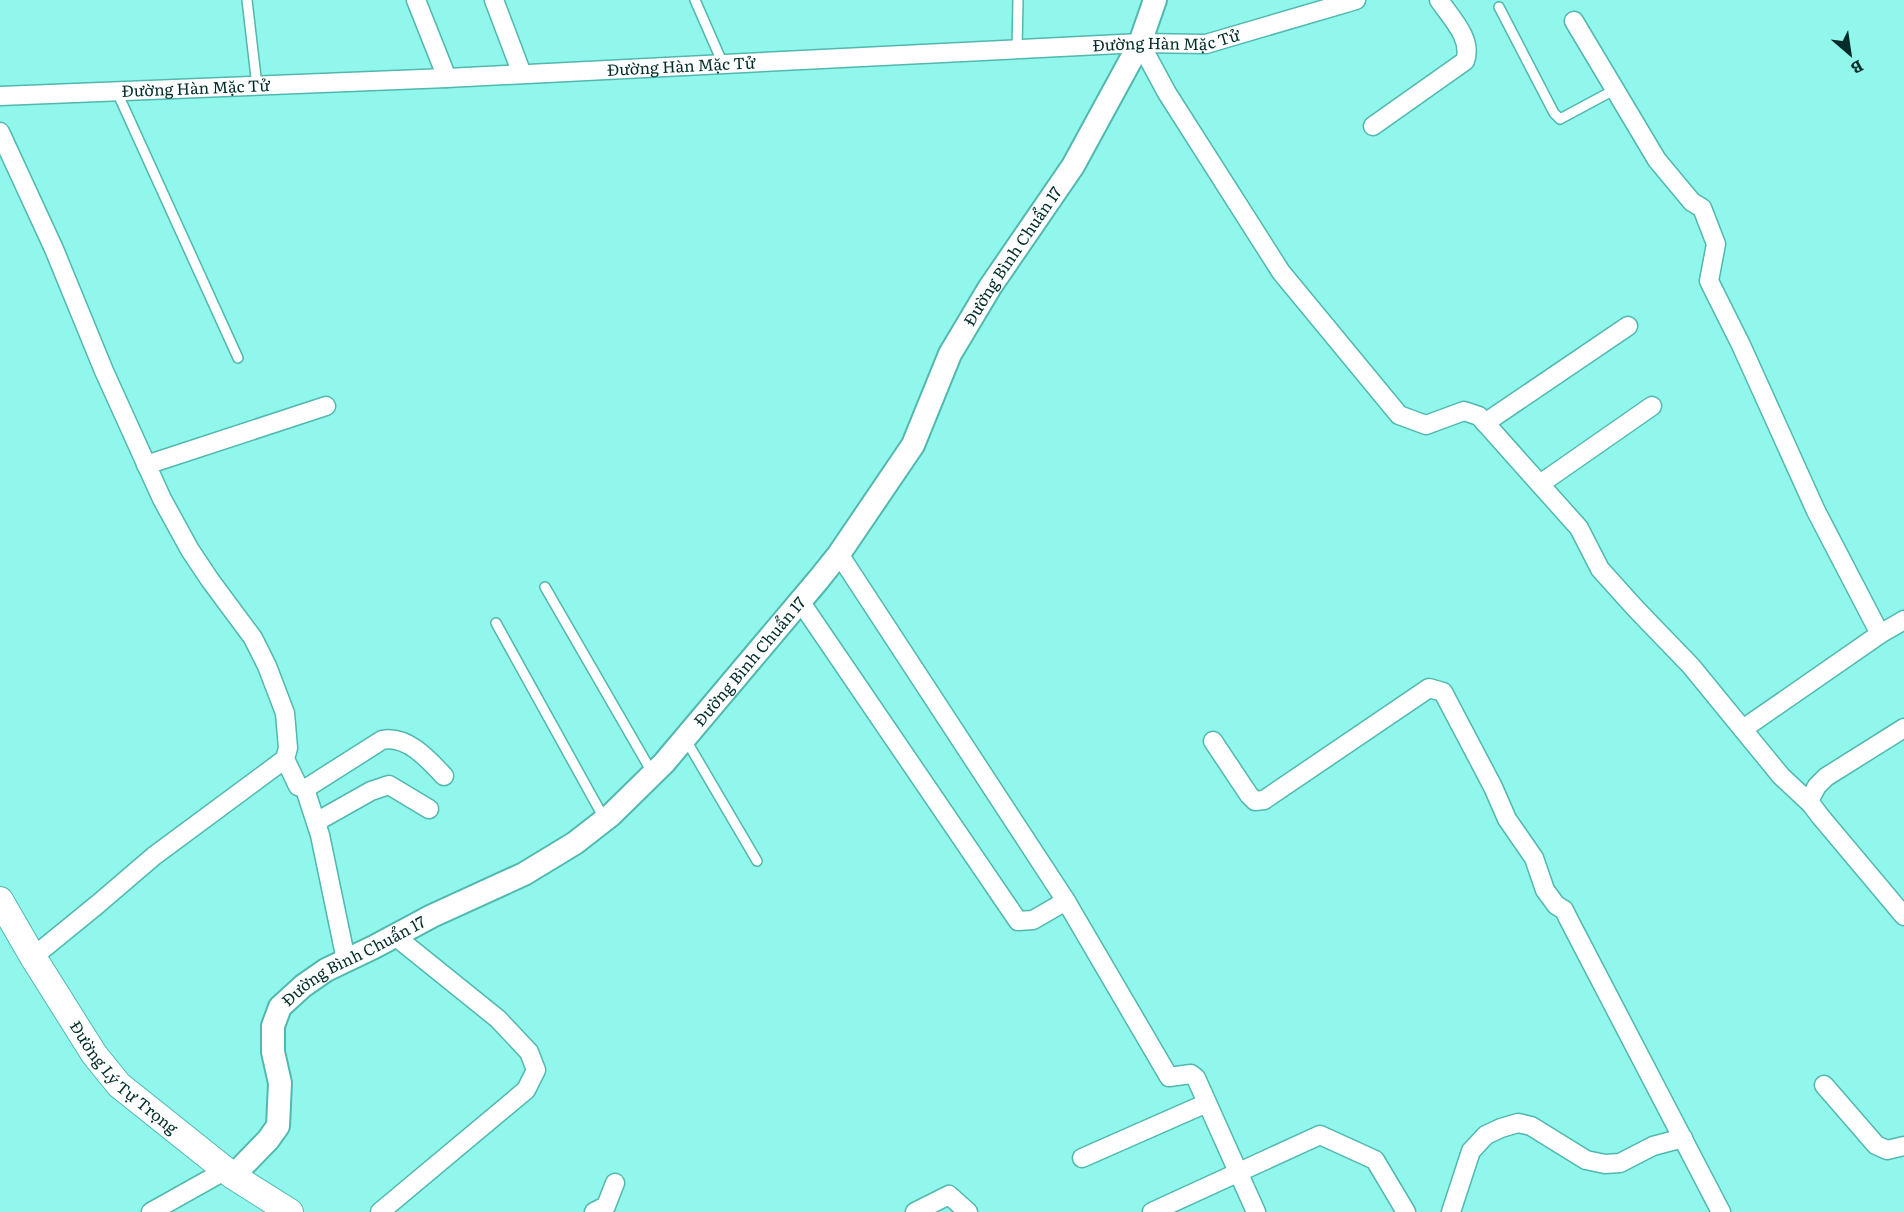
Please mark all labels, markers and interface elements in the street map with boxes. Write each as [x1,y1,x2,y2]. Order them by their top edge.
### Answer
street label: Đường Hàn Mặc Tử [1092,22,1243,56]
north arrow [1820,24,1880,84]
street label: Đường Hàn Mặc Tử [606,49,756,81]
text: B [1847,55,1868,81]
street label: Đường Hàn Mặc Tử [121,72,271,102]
street label: Đường Bình Chuẩn 17 [957,181,1067,330]
street label: Đường Bình Chuẩn 17 [687,591,810,731]
street label: Đường Bình Chuẩn 17 [276,909,429,1011]
street label: Đường Lý Tự Trọng [65,1015,184,1139]

